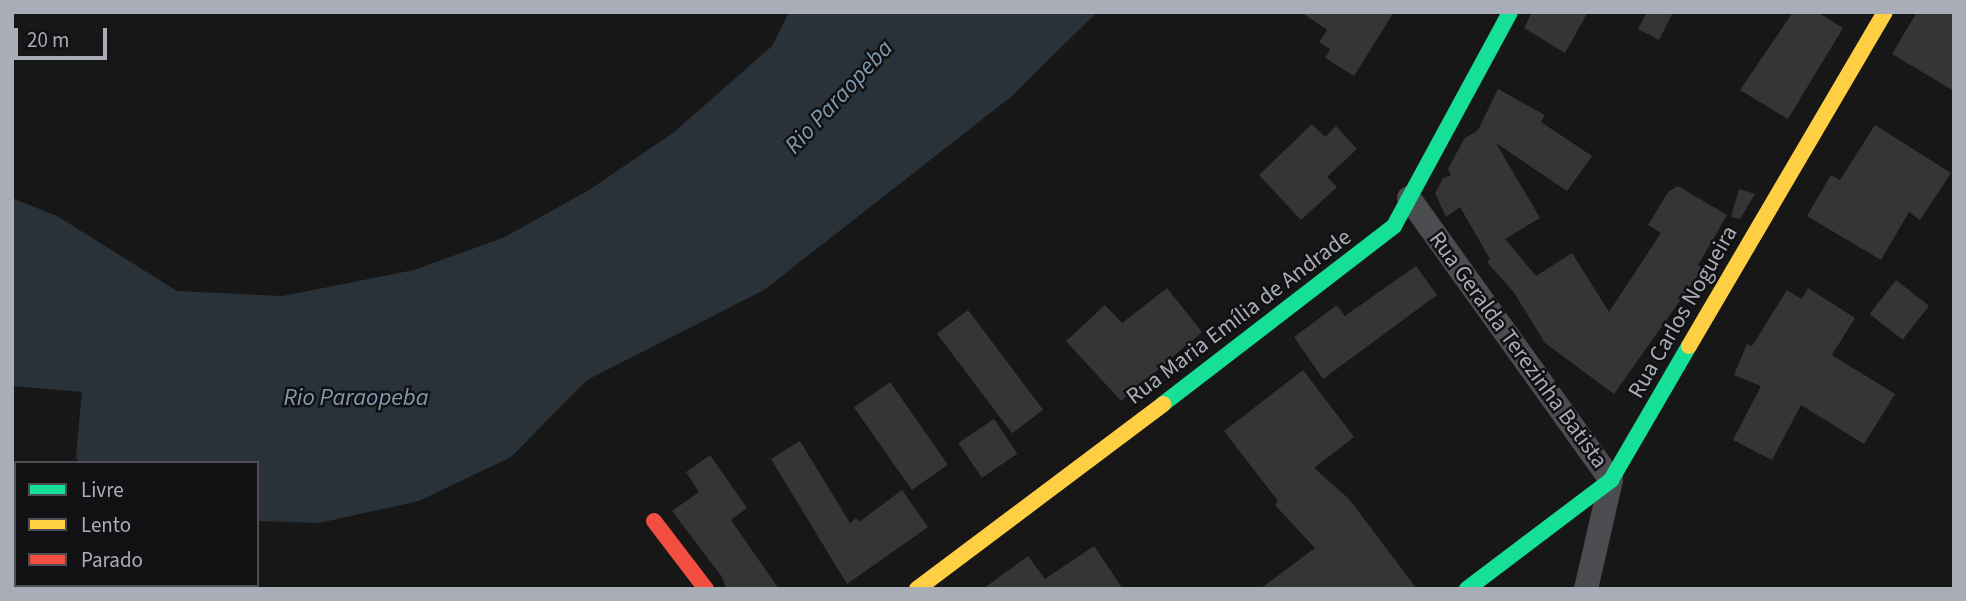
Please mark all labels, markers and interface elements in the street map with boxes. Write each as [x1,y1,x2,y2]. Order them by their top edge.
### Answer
scale bar [18,14,110,58]
text: 20 m [27,25,69,55]
water label: Rio Paraopeba [779,34,899,160]
street label: Rua Carlos Nogueira [1622,221,1744,403]
street label: Rua Maria Emília de Andrade [1121,223,1357,411]
street label: Rua Geralda Terezinha Batista [1423,226,1613,474]
water label: Rio Paraopeba [283,384,429,412]
legend [14,461,259,587]
text: Livre [81,475,124,505]
text: Lento [81,510,131,540]
text: Parado [81,545,143,575]

